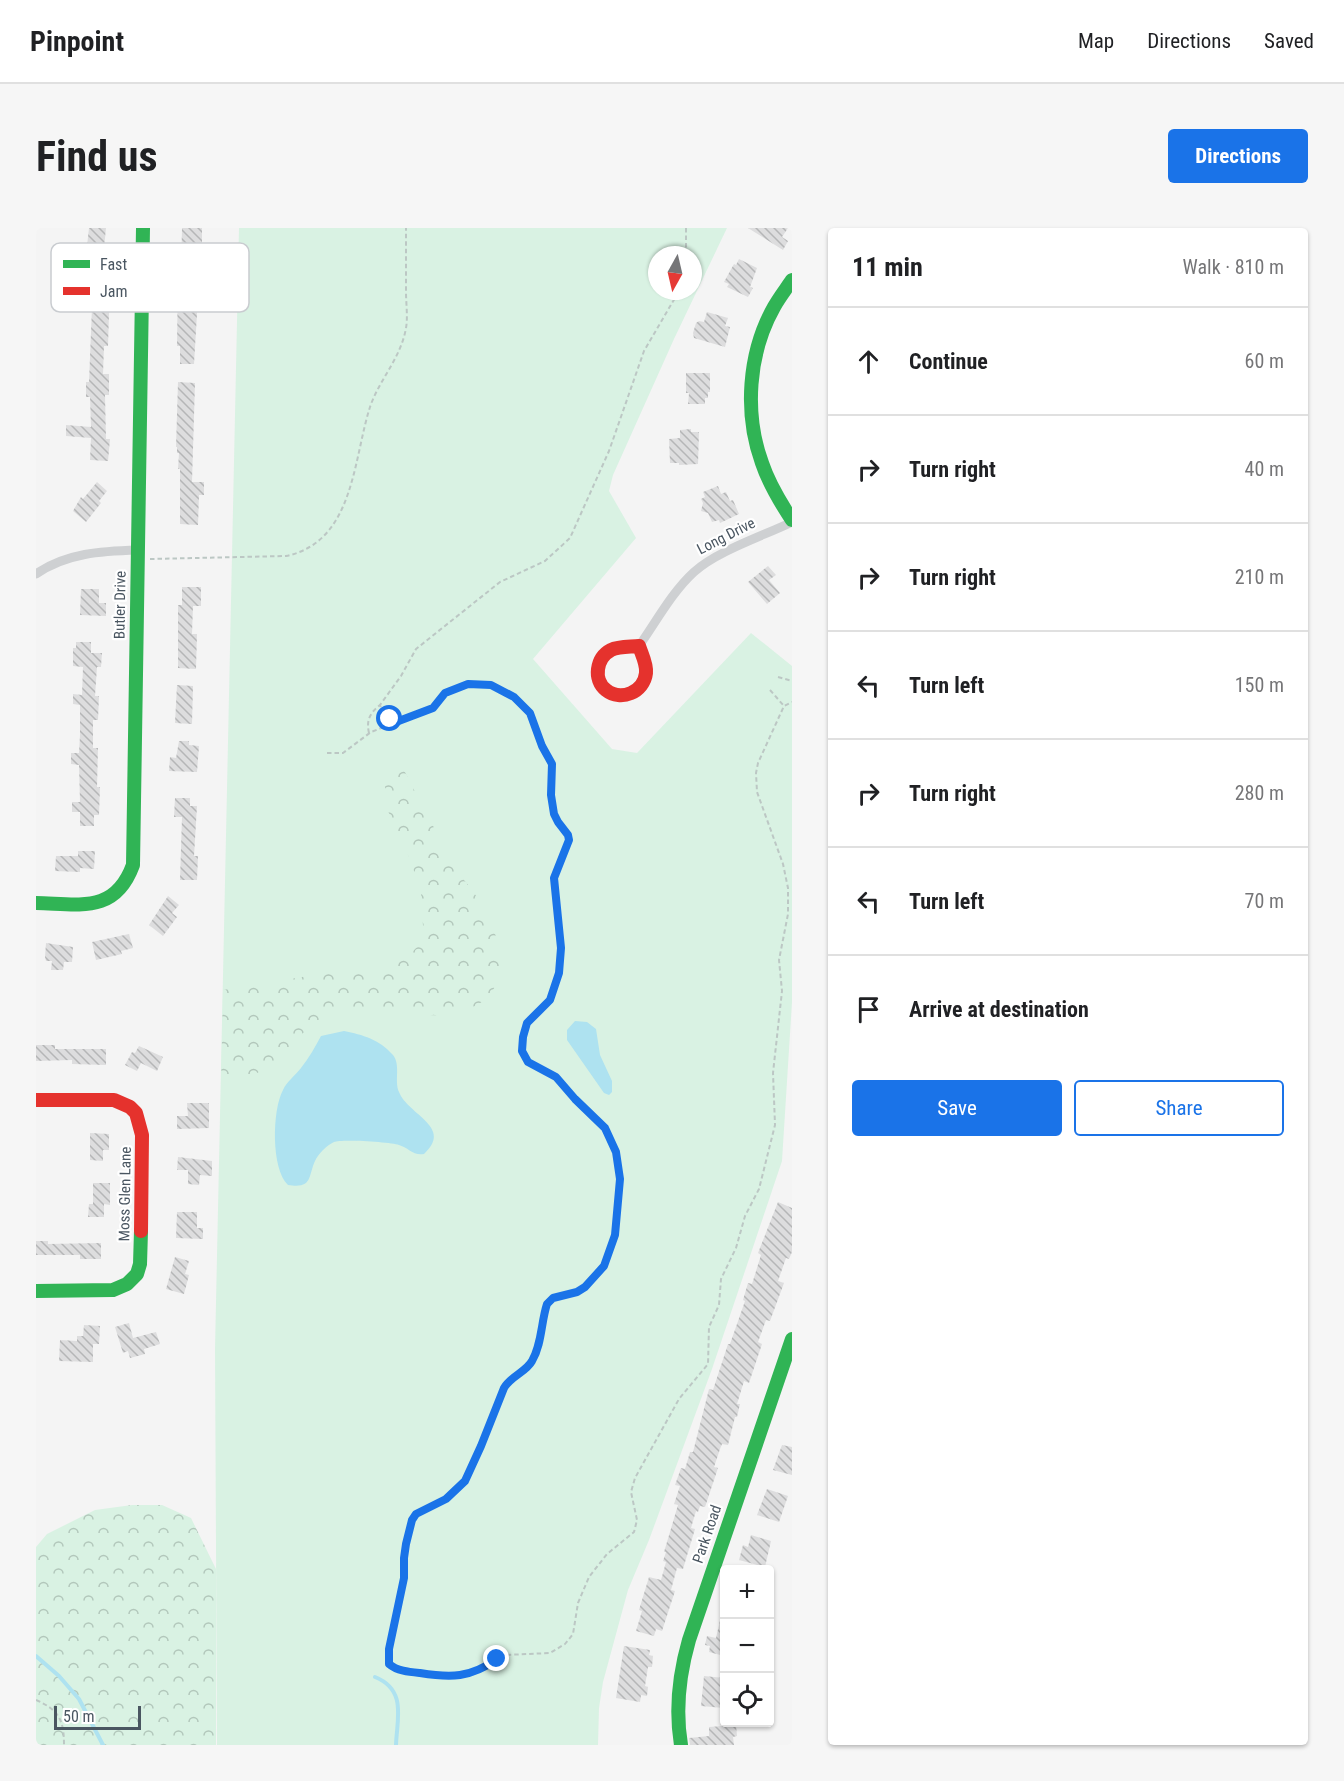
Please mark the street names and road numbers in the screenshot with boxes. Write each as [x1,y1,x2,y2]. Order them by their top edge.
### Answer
street label: Long Drive [694,514,758,558]
street label: Butler Drive [110,571,130,639]
street label: Moss Glen Lane [115,1147,135,1241]
street label: Park Road [689,1503,725,1565]

